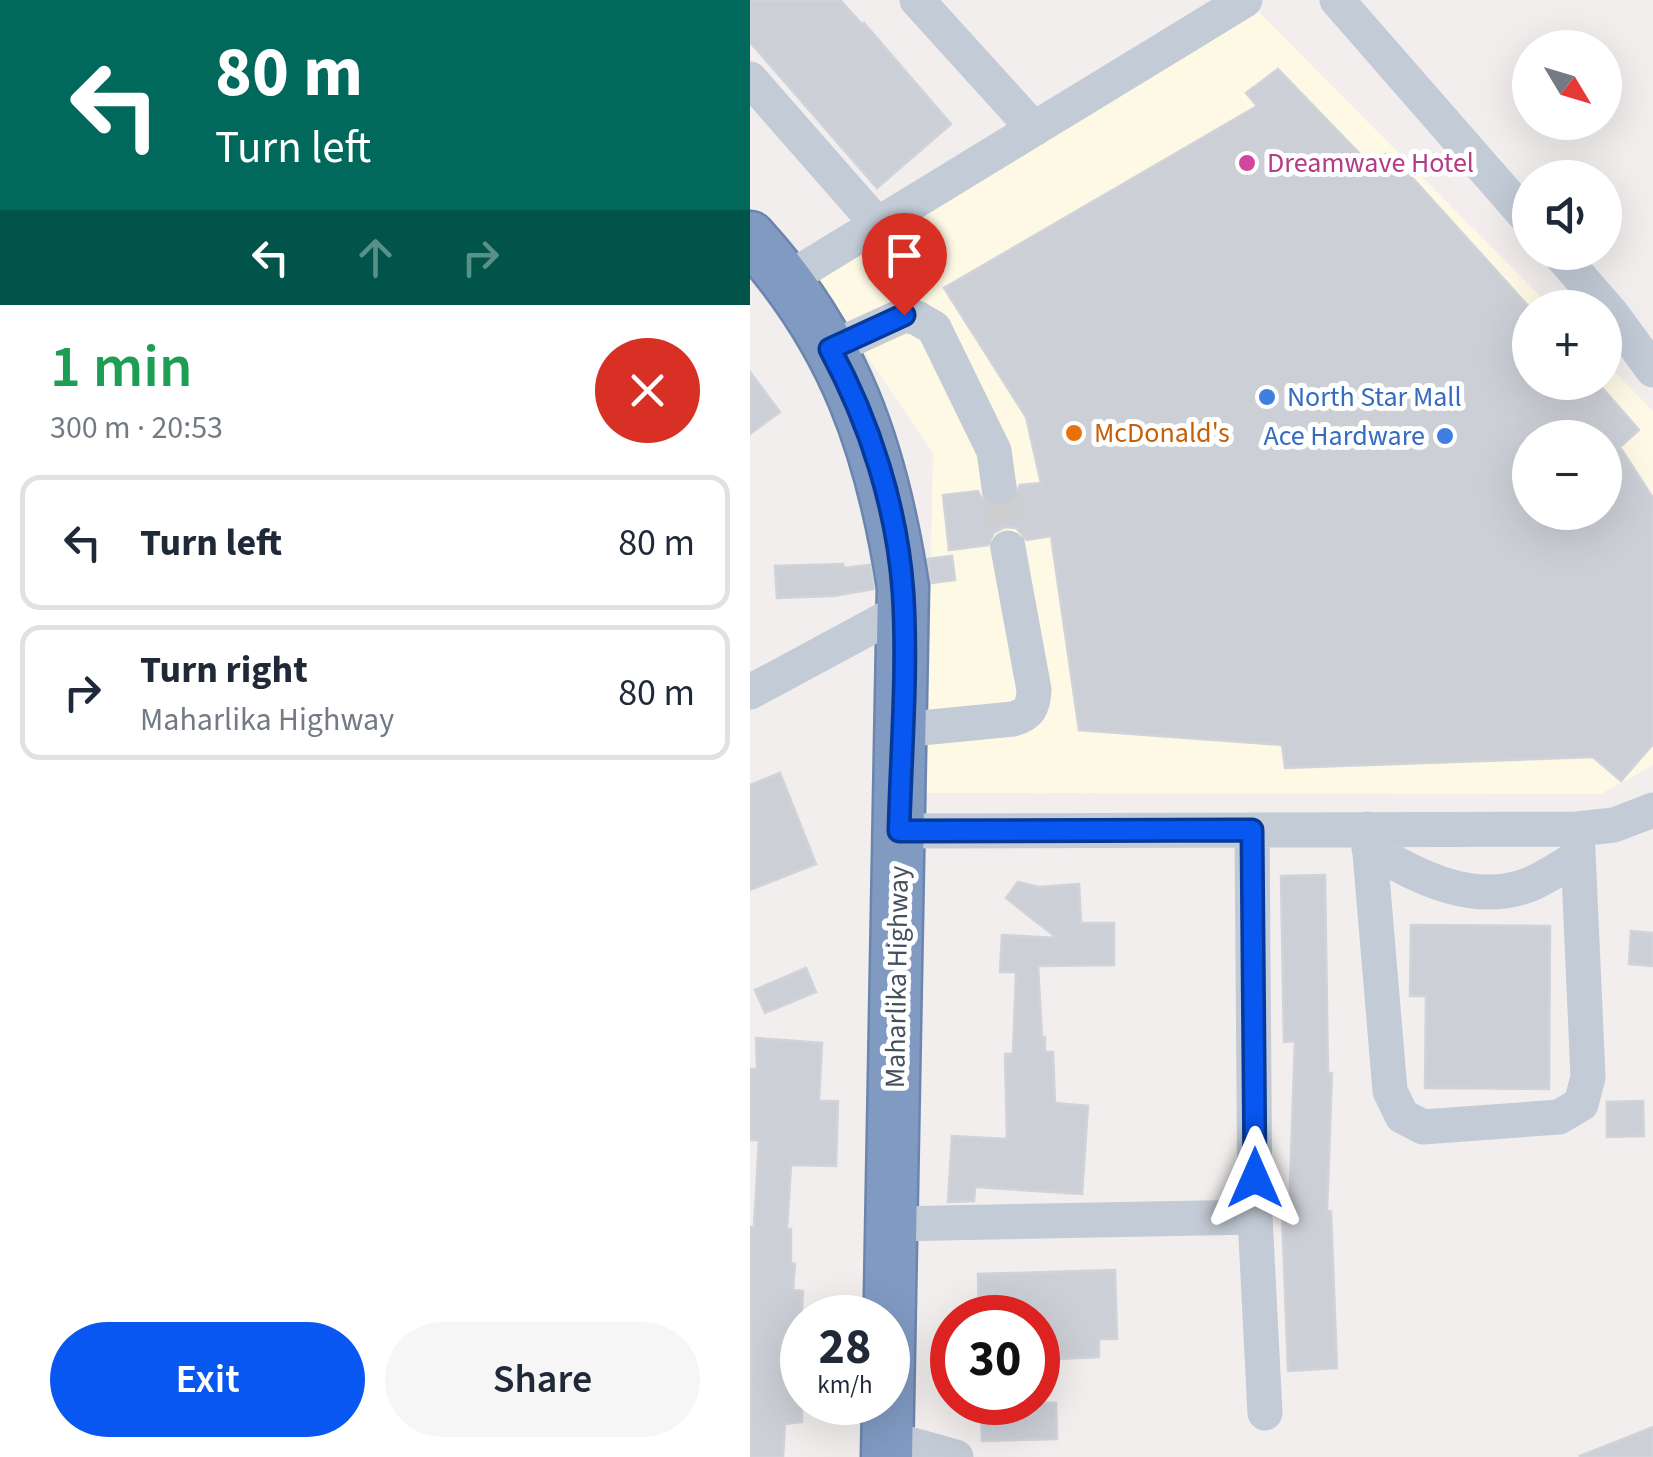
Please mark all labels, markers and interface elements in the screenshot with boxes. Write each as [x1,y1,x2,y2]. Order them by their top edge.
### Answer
text: 80 m [215,23,363,123]
north arrow [1512,30,1622,140]
map controls [1512,30,1622,530]
icon: left [50,40,180,170]
text: Turn left [215,116,371,180]
place label: Dreamwave Hotel [1267,143,1474,183]
marker: Dreamwave Hotel [1236,152,1258,174]
button: sound [1512,160,1622,270]
pin [862,213,947,316]
icon: arrive [877,228,932,283]
icon: left [243,230,298,285]
icon: ahead [348,230,403,285]
icon: right [453,230,508,285]
button: + [1512,290,1622,400]
text: 1 min [50,325,193,410]
button: close [595,338,700,443]
place label: North Star Mall [1287,377,1462,417]
marker: North Star Mall [1256,386,1278,408]
text: 300 m · 20:53 [50,405,223,451]
place label: McDonald's [1094,413,1230,453]
place label: Ace Hardware [1263,416,1425,456]
button: − [1512,420,1622,530]
marker: McDonald's [1063,422,1085,444]
marker: Ace Hardware [1434,425,1456,447]
icon: left [55,515,110,570]
text: Turn left [140,516,282,570]
text: 80 m [618,516,695,570]
text: Turn right [140,643,308,697]
icon: right [55,665,110,720]
text: 80 m [618,666,695,720]
text: Maharlika Highway [140,697,394,743]
street label: Maharlika Highway [875,865,919,1089]
position arrow [1203,1126,1307,1230]
speed limit sign: 30 [930,1295,1060,1425]
text: 28 [819,1312,871,1383]
button: Exit [50,1322,365,1437]
button: Share [385,1322,700,1437]
text: km/h [817,1367,873,1403]

